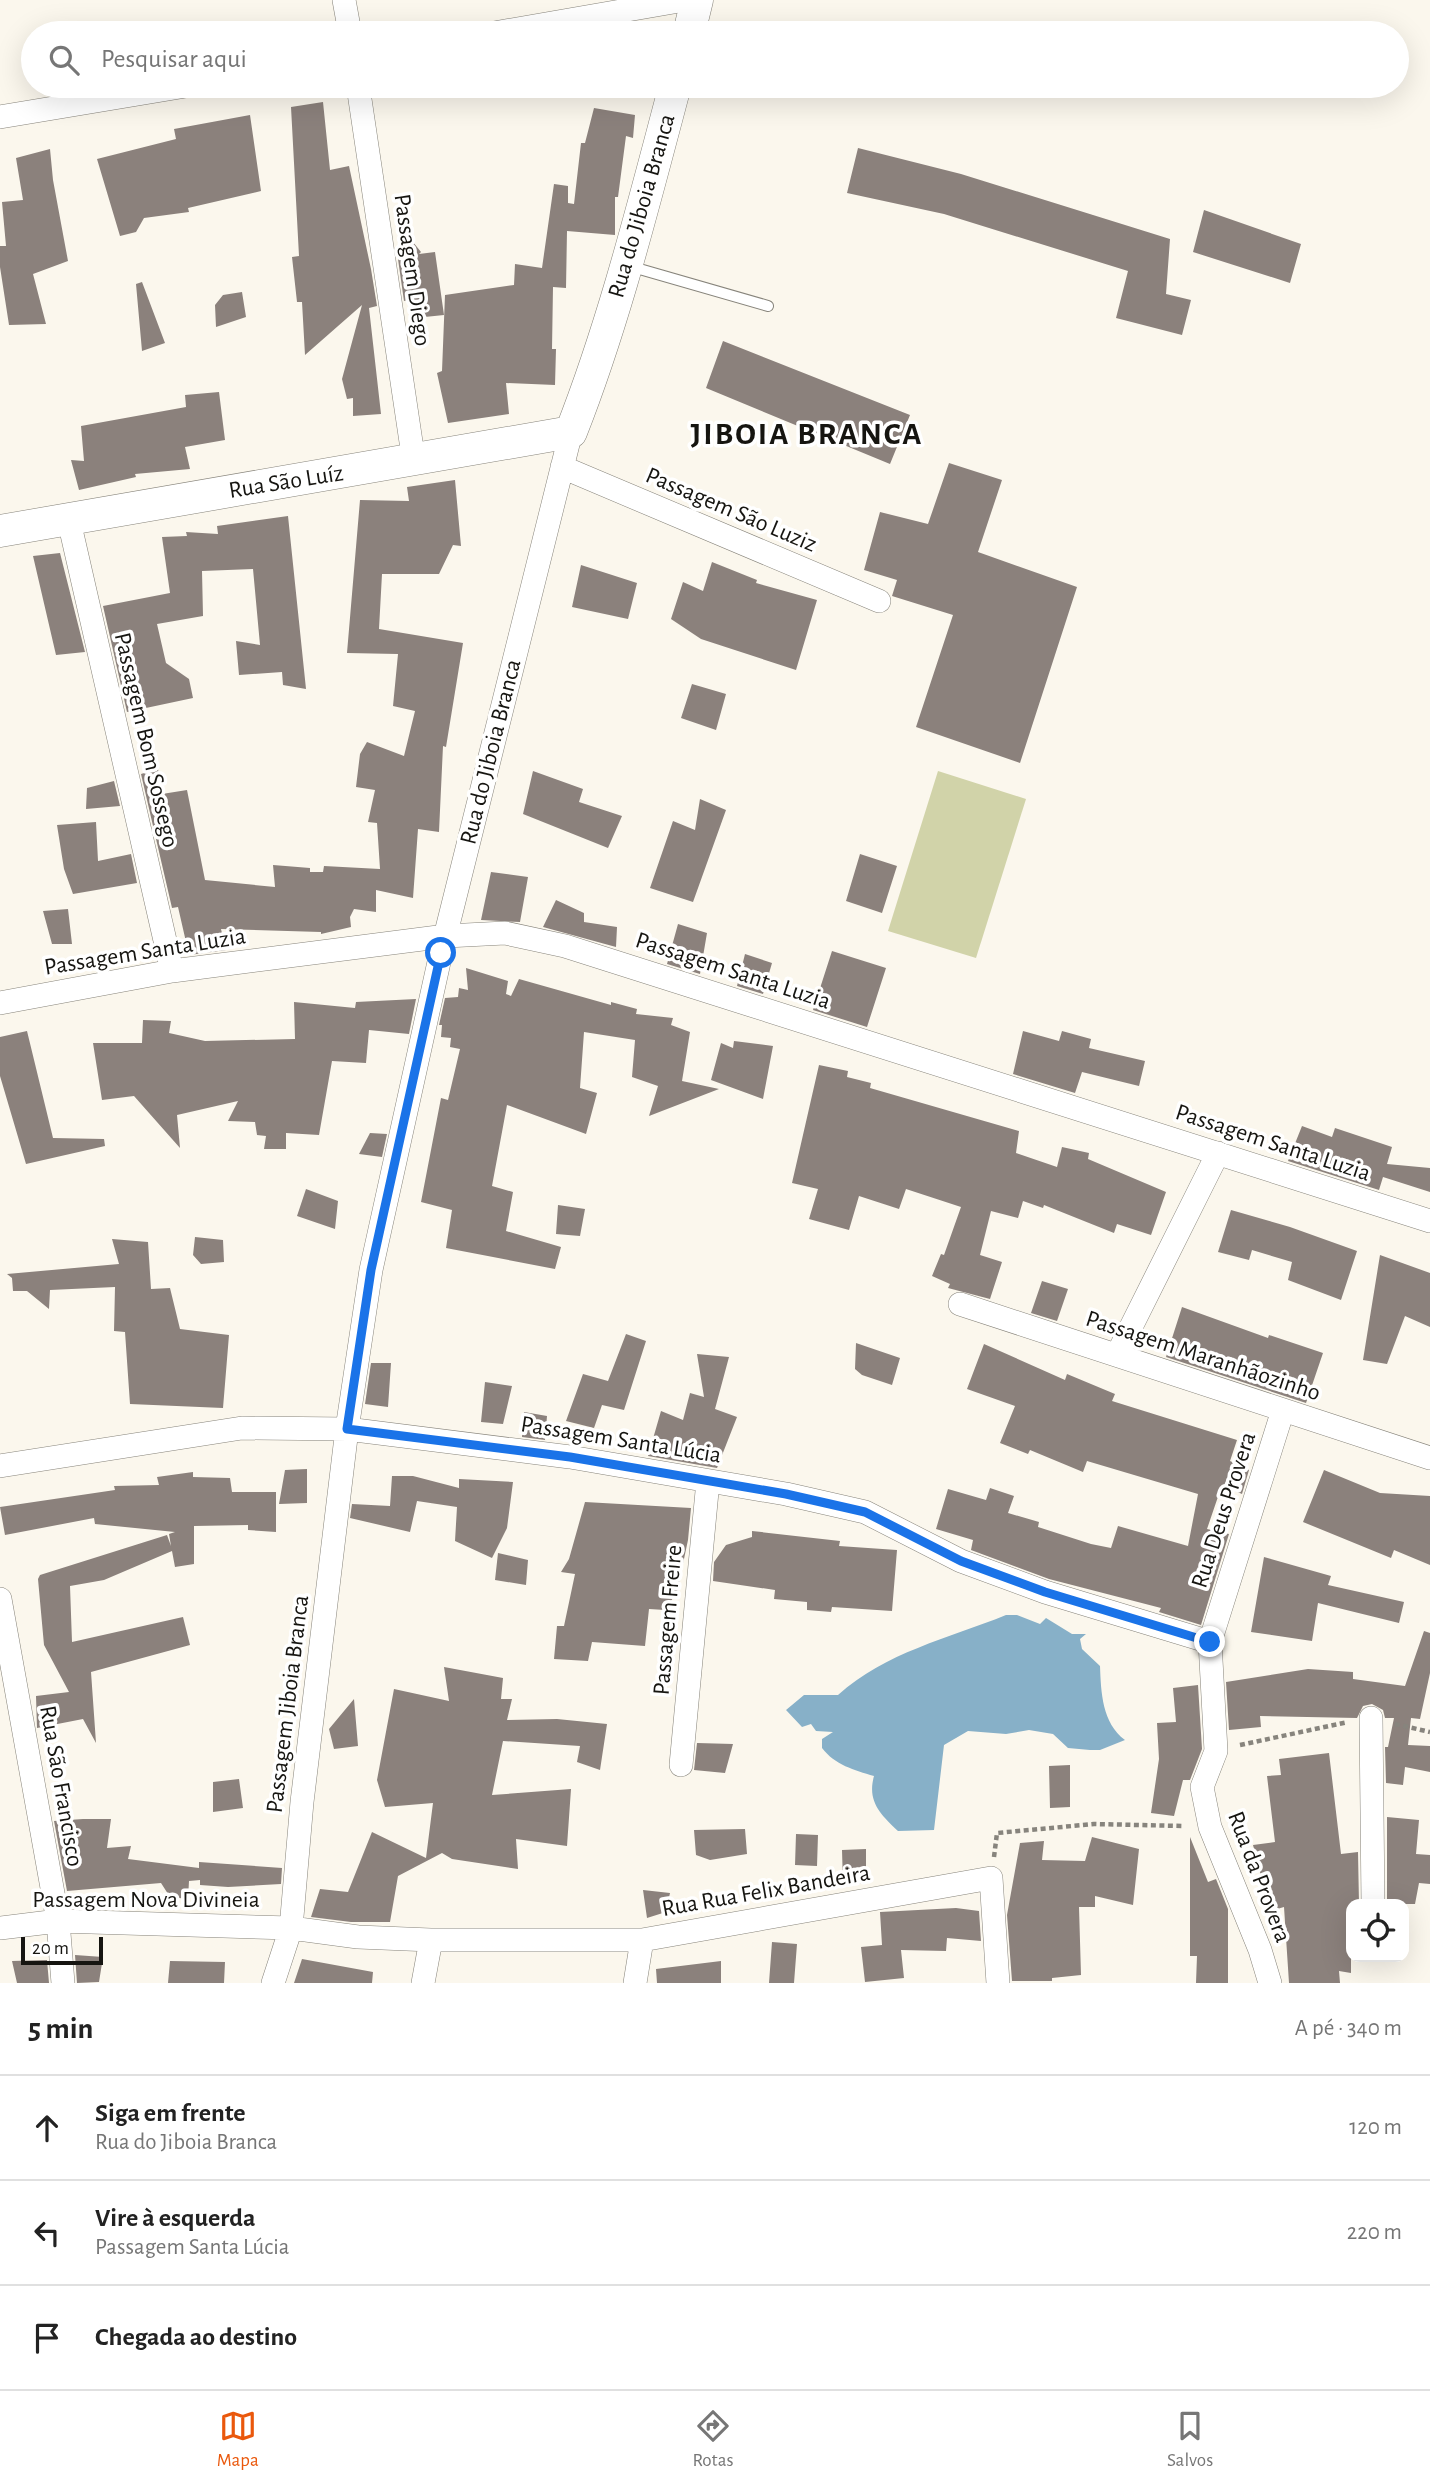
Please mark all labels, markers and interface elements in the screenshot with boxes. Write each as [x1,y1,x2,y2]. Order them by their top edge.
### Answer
search box [21,21,1409,98]
icon: search [45,41,83,79]
text: Pesquisar aqui [101,46,247,72]
street label: Rua do Jiboia Branca [604,111,680,301]
street label: Passagem Diego [389,192,435,348]
district label: JIBOIA BRANCA [691,418,923,450]
street label: Rua São Luíz [227,461,345,503]
street label: Passagem São Luziz [642,463,820,557]
street label: Passagem Bom Sossego [110,630,182,850]
street label: Rua do Jiboia Branca [456,657,526,847]
street label: Passagem Santa Luzia [43,924,247,980]
street label: Passagem Santa Luzia [633,928,833,1014]
route start [425,937,456,968]
street label: Passagem Santa Luzia [1173,1100,1373,1186]
street label: Passagem Maranhãozinho [1083,1307,1323,1405]
street label: Passagem Santa Lúcia [519,1412,723,1468]
street label: Rua Deus Provera [1187,1429,1261,1591]
street label: Passagem Freire [649,1544,687,1696]
street label: Passagem Jiboia Branca [263,1594,313,1814]
route end [1194,1626,1225,1657]
street label: Rua São Francisco [35,1704,87,1868]
street label: Rua da Provera [1223,1808,1295,1946]
street label: Rua Rua Felix Bandeira [660,1861,872,1921]
street label: Passagem Nova Divineia [32,1888,260,1912]
map controls [1346,1899,1409,1962]
button: locate [1346,1899,1409,1962]
scale bar [21,1934,103,1966]
text: 20 m [32,1939,69,1958]
text: 5 min [28,2014,93,2044]
text: A pé · 340 m [1295,2017,1402,2040]
text: Siga em frente [95,2100,246,2126]
icon: ahead [28,2109,66,2147]
text: 120 m [1349,2116,1402,2139]
text: Rua do Jiboia Branca [95,2131,277,2154]
text: Vire à esquerda [95,2205,256,2231]
icon: left [28,2214,66,2252]
text: 220 m [1347,2221,1402,2244]
text: Passagem Santa Lúcia [95,2236,289,2259]
icon: arrive [28,2319,66,2357]
text: Chegada ao destino [95,2324,297,2350]
tab: Mapa [217,2407,259,2472]
tab: Rotas [692,2407,733,2472]
tab: Salvos [1167,2407,1213,2472]

